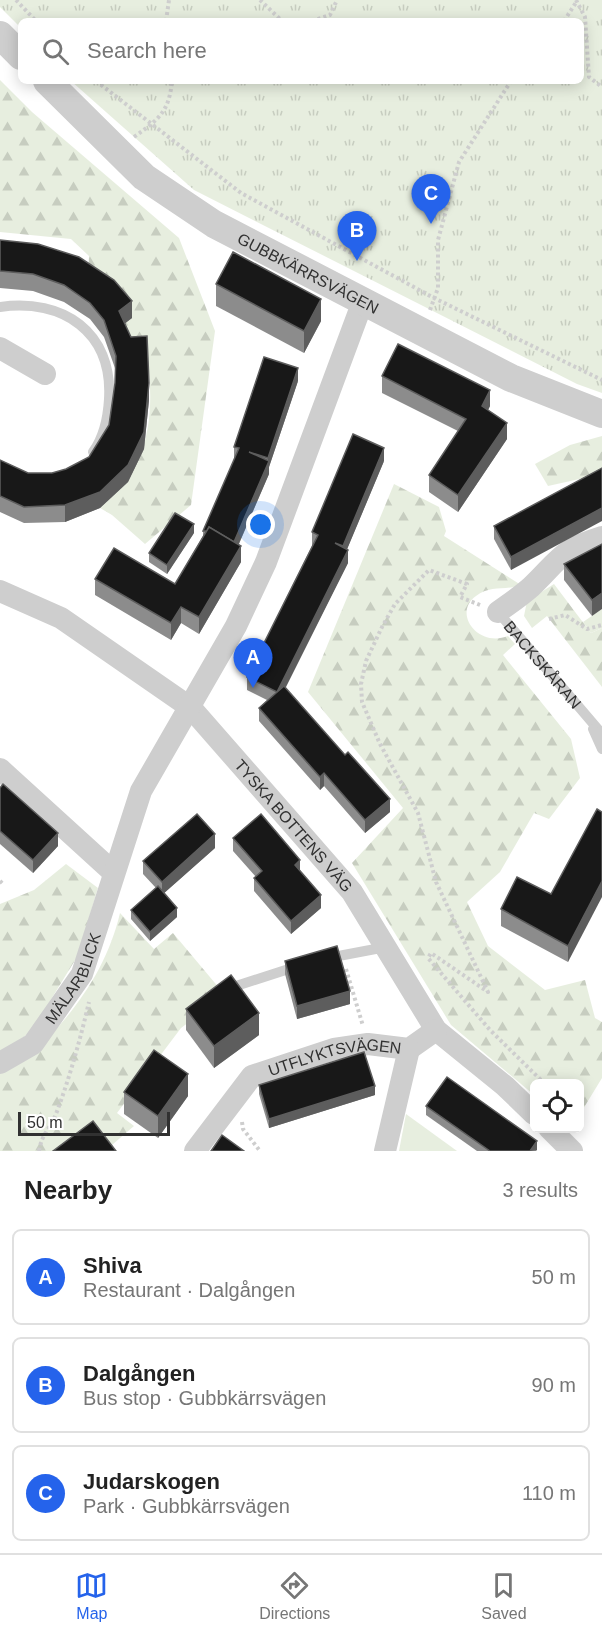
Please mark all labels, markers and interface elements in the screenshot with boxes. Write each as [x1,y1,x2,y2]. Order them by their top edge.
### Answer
search box [18,18,584,84]
icon: search [39,35,72,68]
text: Search here [87,38,207,63]
pin: C [412,174,450,224]
pin: B [338,212,376,261]
street label: GUBBKÄRRSVÄGEN [234,228,382,316]
your location [246,510,275,539]
street label: BACKSKÅRAN [501,617,585,712]
pin: A [234,638,272,688]
street label: TYSKA BOTTENS VÄG [232,756,356,895]
street label: MÄLARBLICK [42,930,103,1027]
street label: UTFLYKTSVÄGEN [266,1035,402,1079]
map controls [530,1079,584,1133]
button: locate [530,1079,584,1133]
scale bar [18,1109,170,1136]
text: 50 m [27,1114,63,1131]
text: Nearby [24,1175,112,1205]
text: 3 results [502,1179,578,1201]
text: Shiva [83,1253,142,1278]
text: A [38,1266,53,1288]
text: 50 m [532,1266,576,1288]
text: Restaurant · Dalgången [83,1279,295,1301]
text: Dalgången [83,1361,195,1386]
text: B [38,1374,53,1396]
text: 90 m [532,1374,576,1396]
text: Bus stop · Gubbkärrsvägen [83,1387,326,1409]
text: Judarskogen [83,1469,220,1494]
text: C [38,1482,53,1504]
text: 110 m [522,1482,576,1504]
text: Park · Gubbkärrsvägen [83,1495,290,1517]
tab: Map [75,1569,108,1623]
tab: Directions [259,1569,330,1623]
tab: Saved [481,1569,527,1623]

